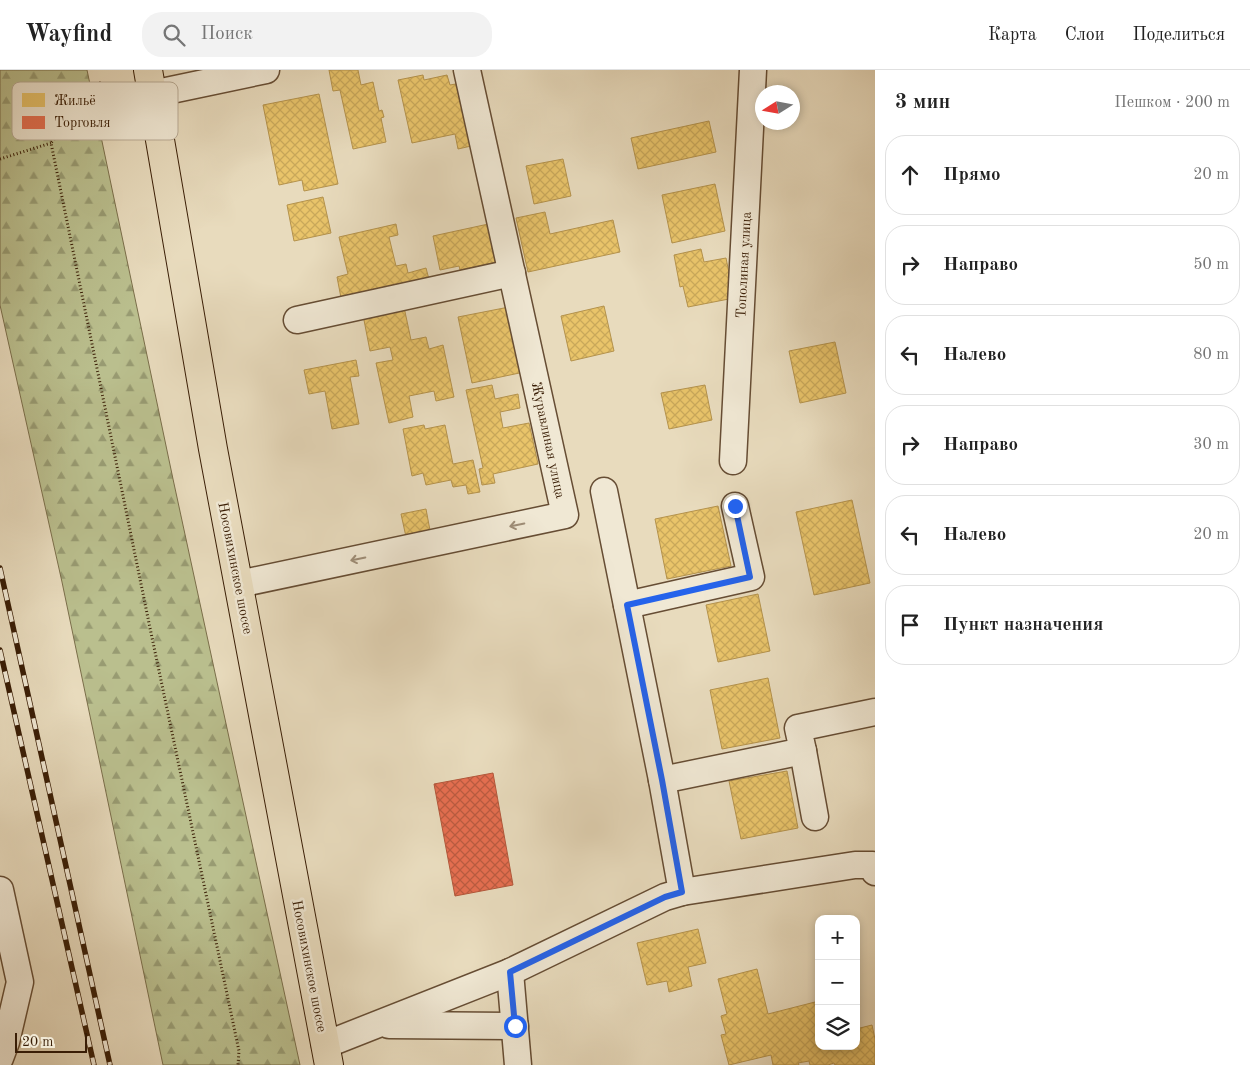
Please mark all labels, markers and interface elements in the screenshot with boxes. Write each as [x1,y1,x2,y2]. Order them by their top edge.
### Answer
search box [142,12,492,57]
icon: search [160,21,188,49]
text: Wayfind [25,23,112,47]
text: Поиск [200,25,253,44]
text: Карта [988,26,1037,44]
text: Слои [1065,26,1104,44]
text: Поделиться [1132,26,1225,44]
legend [12,82,178,140]
north arrow [755,85,800,130]
text: 3 мин [895,92,950,113]
text: Жильё [54,94,96,108]
text: Пешком · 200 m [1114,95,1230,111]
text: Торговля [54,116,111,130]
icon: ahead [896,161,924,189]
text: Прямо [943,166,1001,185]
text: 20 m [1193,167,1229,183]
street label: Тополиная улица [734,211,754,319]
icon: right [896,251,924,279]
text: Направо [943,256,1018,275]
text: 50 m [1193,257,1229,273]
icon: left [896,341,924,369]
text: Налево [943,346,1006,365]
text: 80 m [1193,347,1229,363]
street label: Журавлиная улица [529,381,567,500]
icon: right [896,431,924,459]
text: Направо [943,436,1018,455]
text: 30 m [1193,437,1229,453]
route end [724,495,747,518]
street label: Носовихинское шоссе [215,501,255,636]
one-way arrow [510,521,526,530]
icon: left [896,521,924,549]
text: Налево [943,526,1006,545]
text: 20 m [1193,527,1229,543]
one-way arrow [351,555,367,564]
icon: arrive [896,611,924,639]
text: Пункт назначения [943,616,1103,635]
street label: Носовихинское шоссе [289,899,329,1034]
map controls [815,915,860,1050]
button: + [815,915,860,960]
button: − [815,960,860,1005]
button: layers [815,1005,860,1050]
route start [504,1015,527,1038]
scale bar [15,1030,88,1053]
text: 20 m [22,1035,53,1049]

